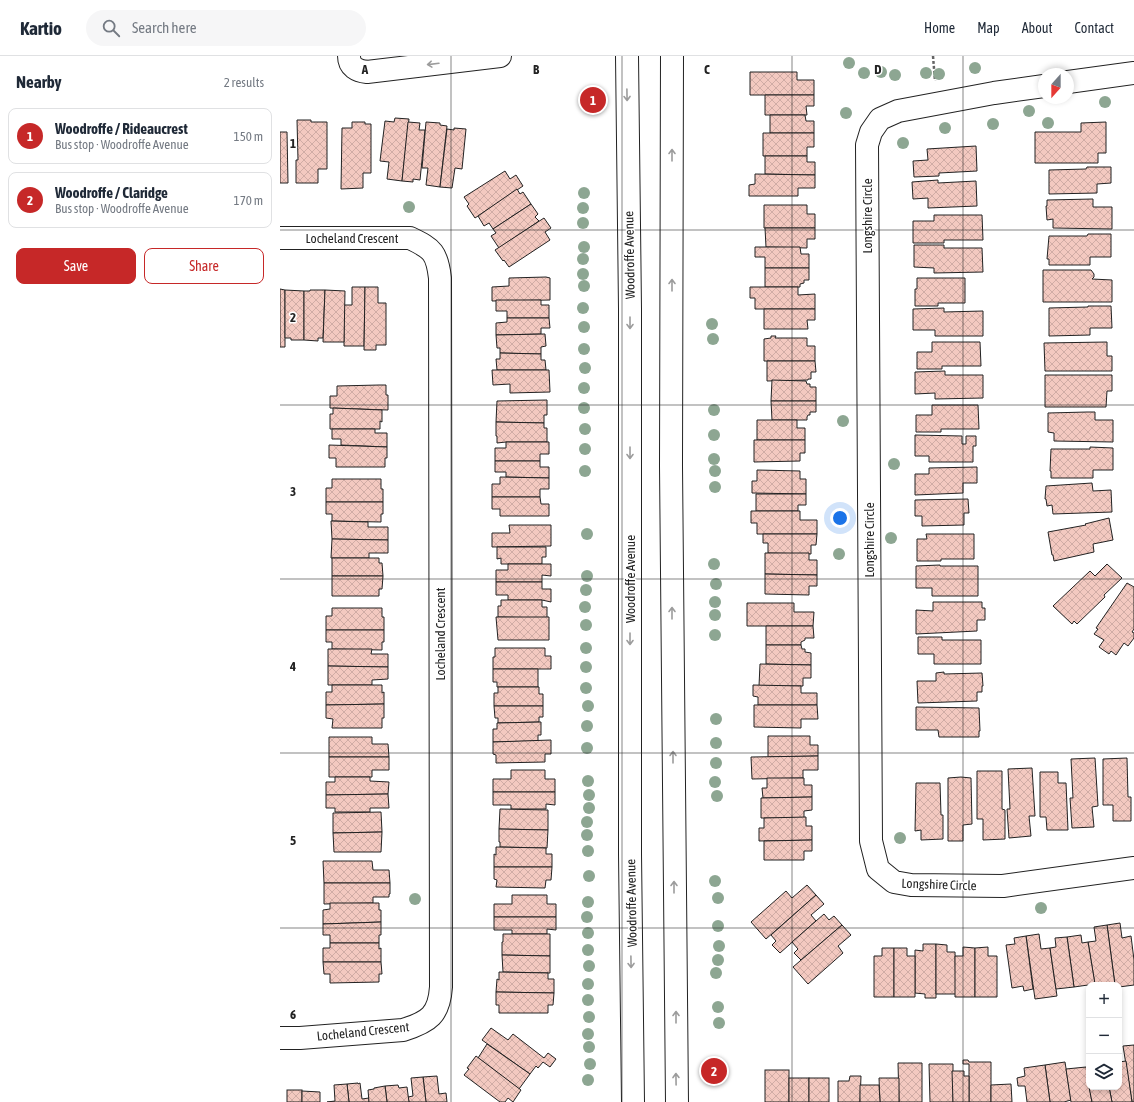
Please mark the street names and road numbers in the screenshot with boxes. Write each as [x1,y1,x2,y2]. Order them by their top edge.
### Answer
street label: Longshire Circle [860,178,875,254]
street label: Woodroffe Avenue [621,211,638,299]
street label: Locheland Crescent [306,231,399,246]
street label: Longshire Circle [862,502,877,578]
street label: Woodroffe Avenue [623,535,638,623]
street label: Locheland Crescent [433,587,448,680]
street label: Woodroffe Avenue [623,859,640,947]
street label: Longshire Circle [901,876,977,893]
street label: Locheland Crescent [316,1019,410,1044]

